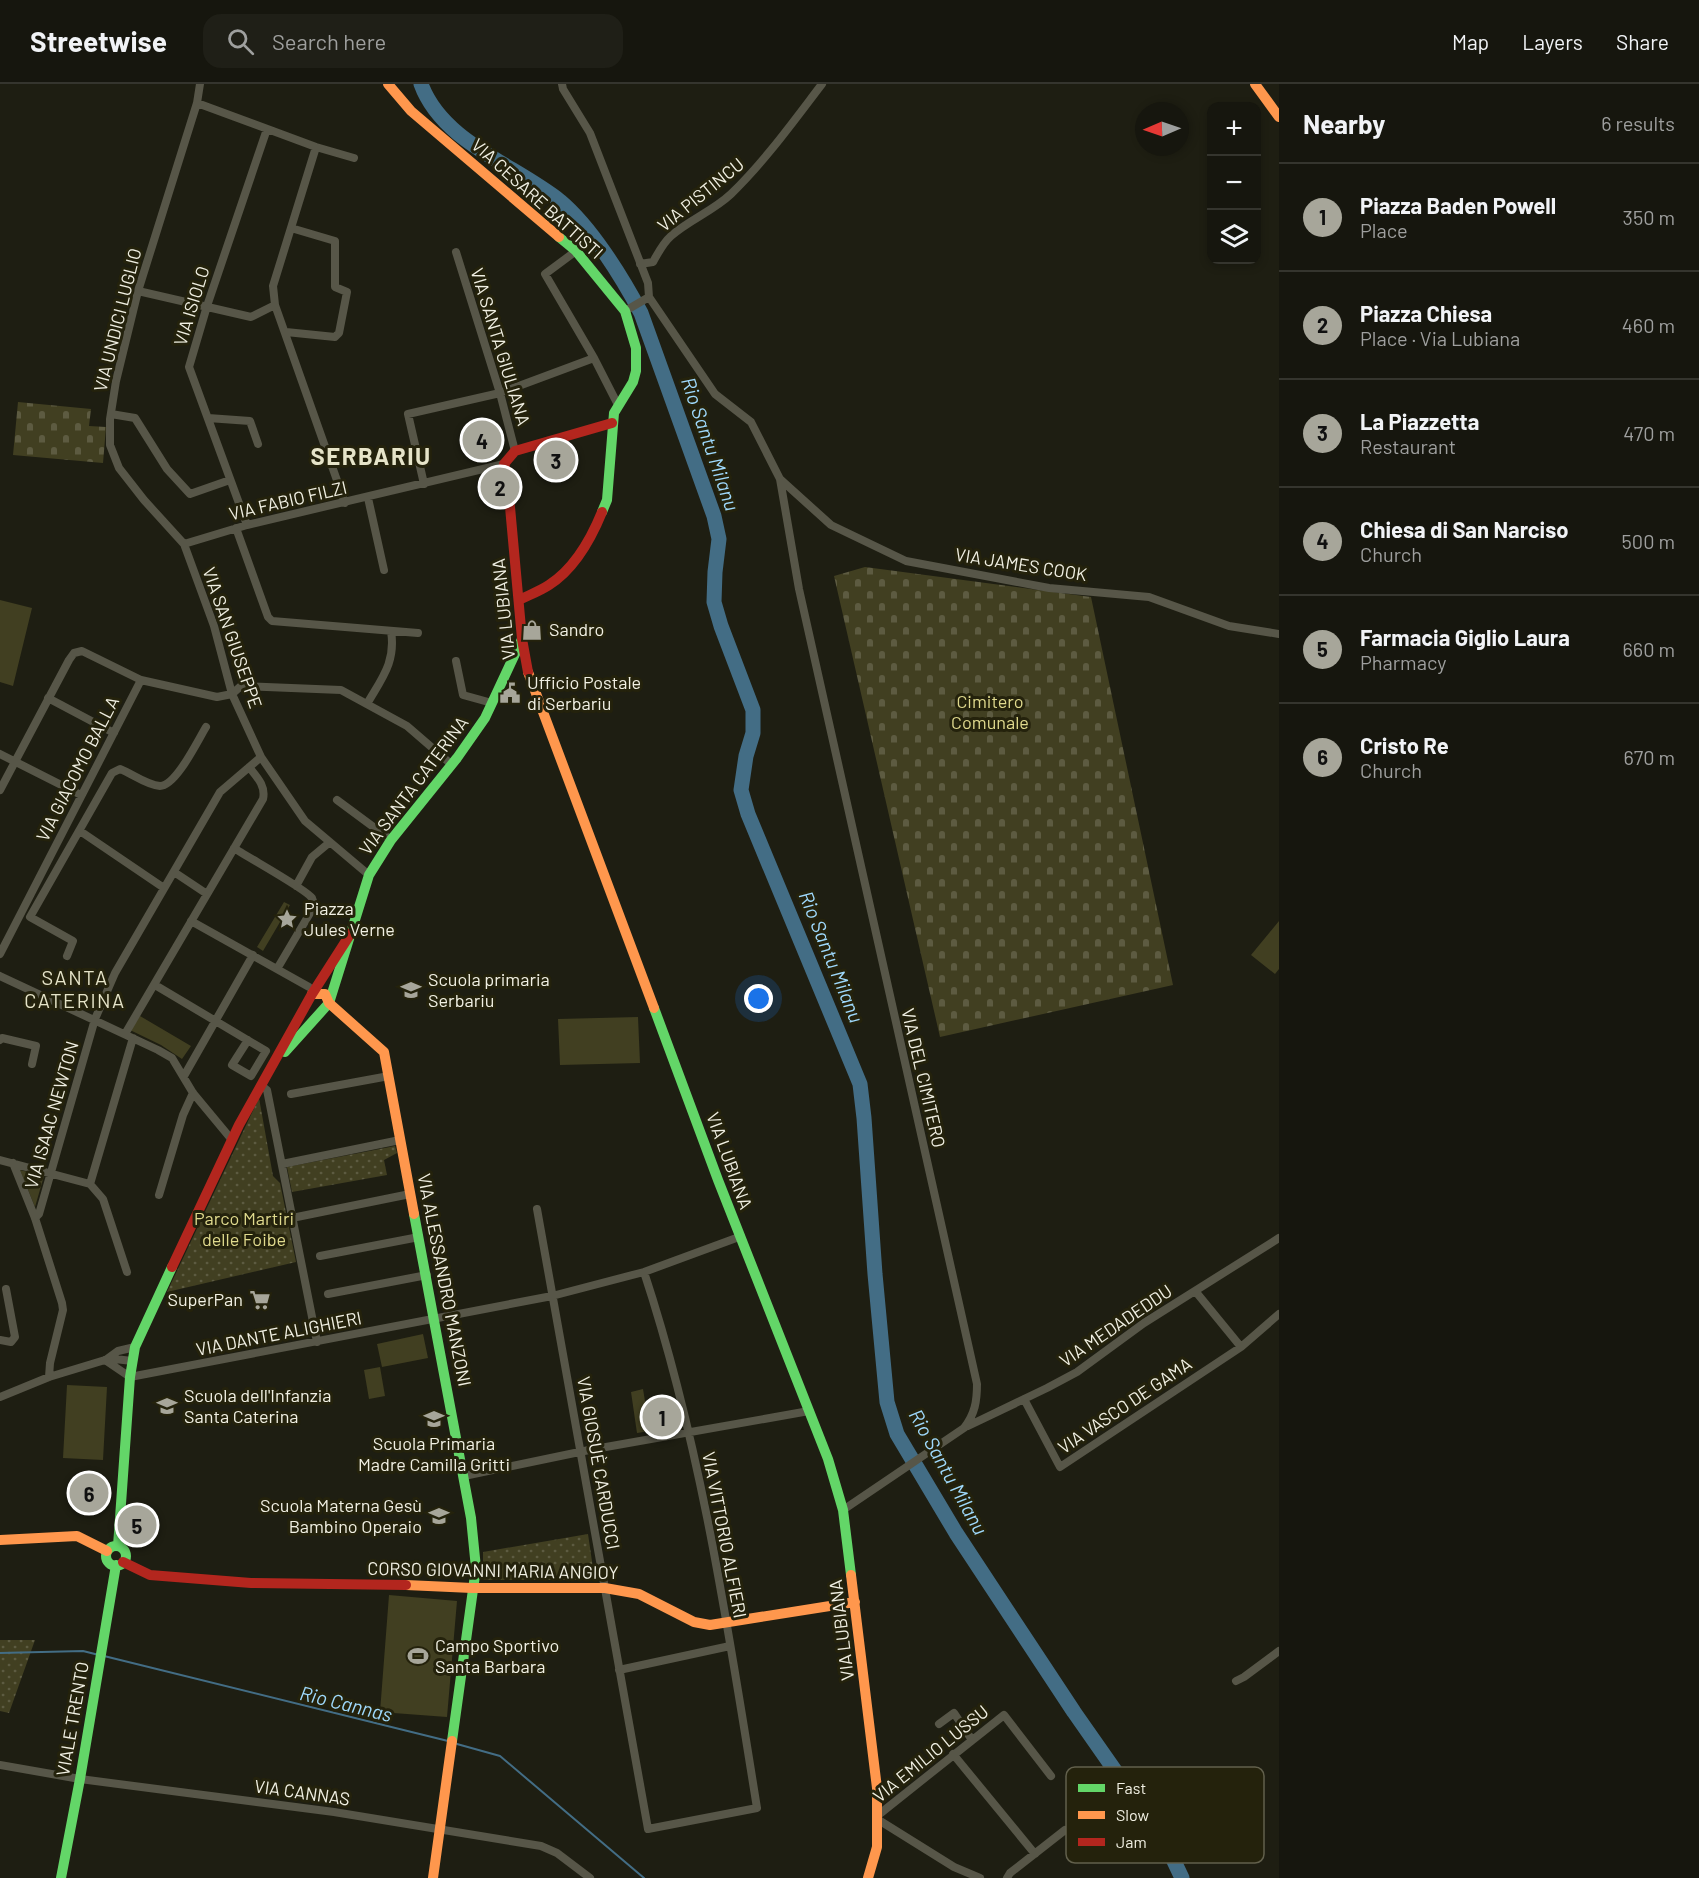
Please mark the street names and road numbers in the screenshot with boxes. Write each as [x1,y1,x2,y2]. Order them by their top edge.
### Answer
street label: VIA CESARE BATTISTI [467,133,608,263]
street label: VIA PISTINCU [653,153,748,236]
street label: VIA UNDICI LUGLIO [89,246,145,394]
street label: VIA ISIOLO [169,263,214,348]
street label: VIA SANTA GIULIANA [467,265,535,428]
street label: VIA FABIO FILZI [227,476,349,524]
street label: VIA JAMES COOK [954,543,1089,585]
street label: VIA LUBIANA [487,557,519,661]
street label: VIA SAN GIUSEPPE [198,564,267,711]
street label: VIA GIACOMO BALLA [31,692,123,845]
street label: VIA SANTA CATERINA [354,712,472,859]
street label: VIA DEL CIMITERO [897,1006,951,1149]
street label: VIA ISAAC NEWTON [19,1038,83,1191]
street label: VIA LUBIANA [702,1109,758,1212]
street label: VIA ALESSANDRO MANZONI [414,1171,476,1388]
street label: VIA MEDADEDDU [1055,1279,1176,1371]
street label: VIA DANTE ALIGHIERI [194,1306,363,1360]
street label: VIA VASCO DE GAMA [1053,1352,1196,1458]
street label: VIA GIOSUÈ CARDUCCI [573,1375,625,1551]
street label: VIA VITTORIO ALFIERI [698,1450,752,1620]
street label: CORSO GIOVANNI MARIA ANGIOY [367,1557,619,1583]
street label: VIA LUBIANA [824,1578,858,1682]
street label: VIALE TRENTO [51,1660,93,1778]
street label: VIA EMILIO LUSSU [868,1700,993,1807]
street label: VIA CANNAS [253,1774,351,1810]

